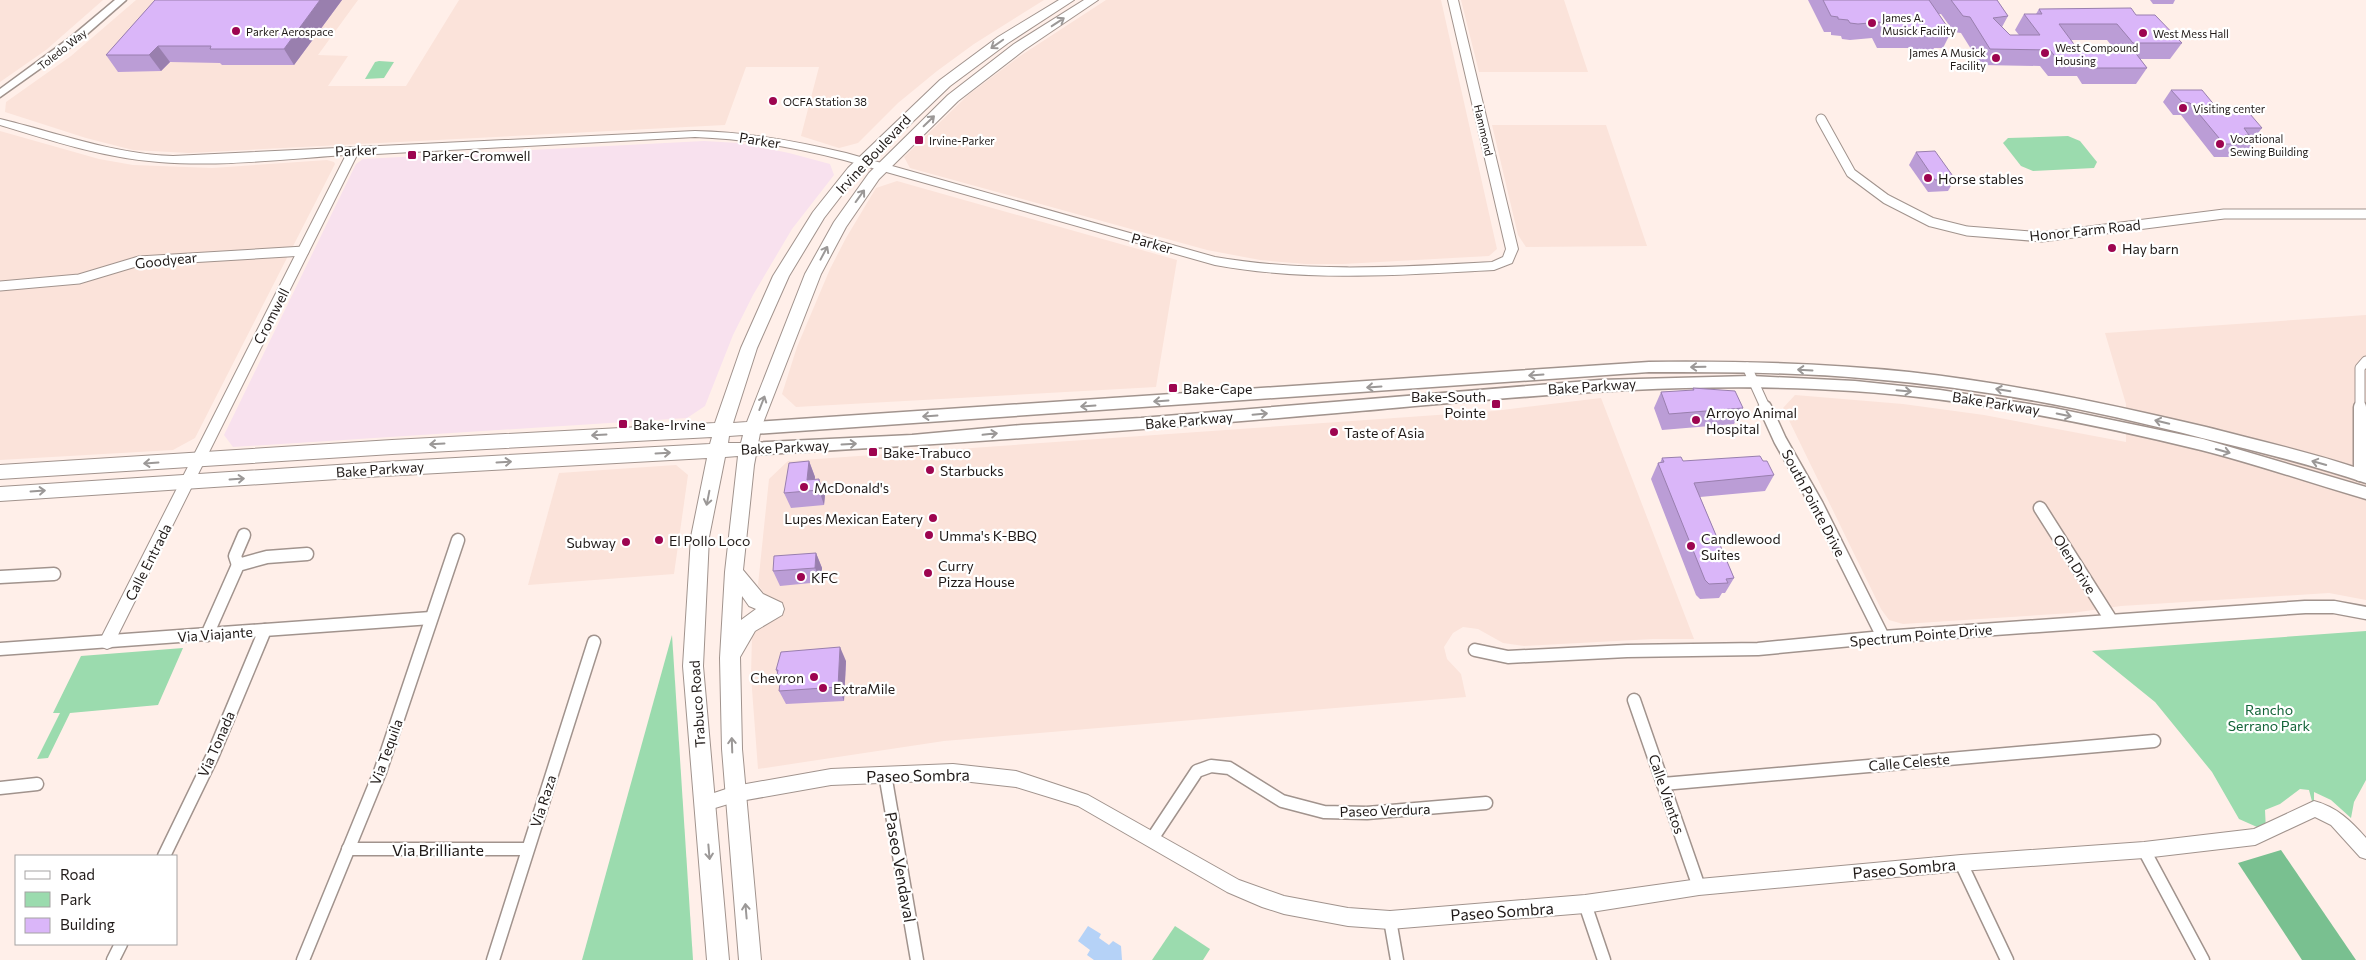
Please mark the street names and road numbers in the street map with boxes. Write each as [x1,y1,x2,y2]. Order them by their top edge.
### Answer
street label: Toledo Way [35,26,89,72]
street label: Hammond [1472,103,1496,157]
street label: Irvine Boulevard [832,111,914,197]
street label: Parker [738,128,782,152]
street label: Parker [335,140,378,160]
street label: Honor Farm Road [2029,216,2141,244]
street label: Parker [1129,229,1175,257]
street label: Goodyear [134,248,198,272]
street label: Cromwell [250,285,292,347]
street label: Bake Parkway [1547,374,1637,398]
street label: Bake Parkway [1951,388,2041,418]
street label: Bake Parkway [1144,408,1234,432]
street label: Bake Parkway [740,436,830,458]
street label: South Pointe Drive [1779,447,1849,559]
street label: Bake Parkway [335,457,425,481]
street label: Calle Entrada [121,521,175,603]
street label: Olen Drive [2050,531,2100,597]
street label: Spectrum Pointe Drive [1849,620,1993,650]
street label: Via Viajante [177,623,253,645]
street label: Trabuco Road [685,660,709,748]
street label: Via Tonada [194,708,238,780]
street label: Via Tequila [366,717,406,787]
street label: Calle Celeste [1868,750,1950,774]
street label: Calle Vientos [1645,752,1689,836]
street label: Paseo Sombra [866,765,970,785]
street label: Via Raza [527,773,559,829]
street label: Paseo Verdura [1339,800,1431,820]
street label: Paseo Vendaval [882,810,920,924]
street label: Via Brilliante [392,840,484,859]
street label: Paseo Sombra [1852,854,1956,882]
street label: Paseo Sombra [1450,898,1554,924]

